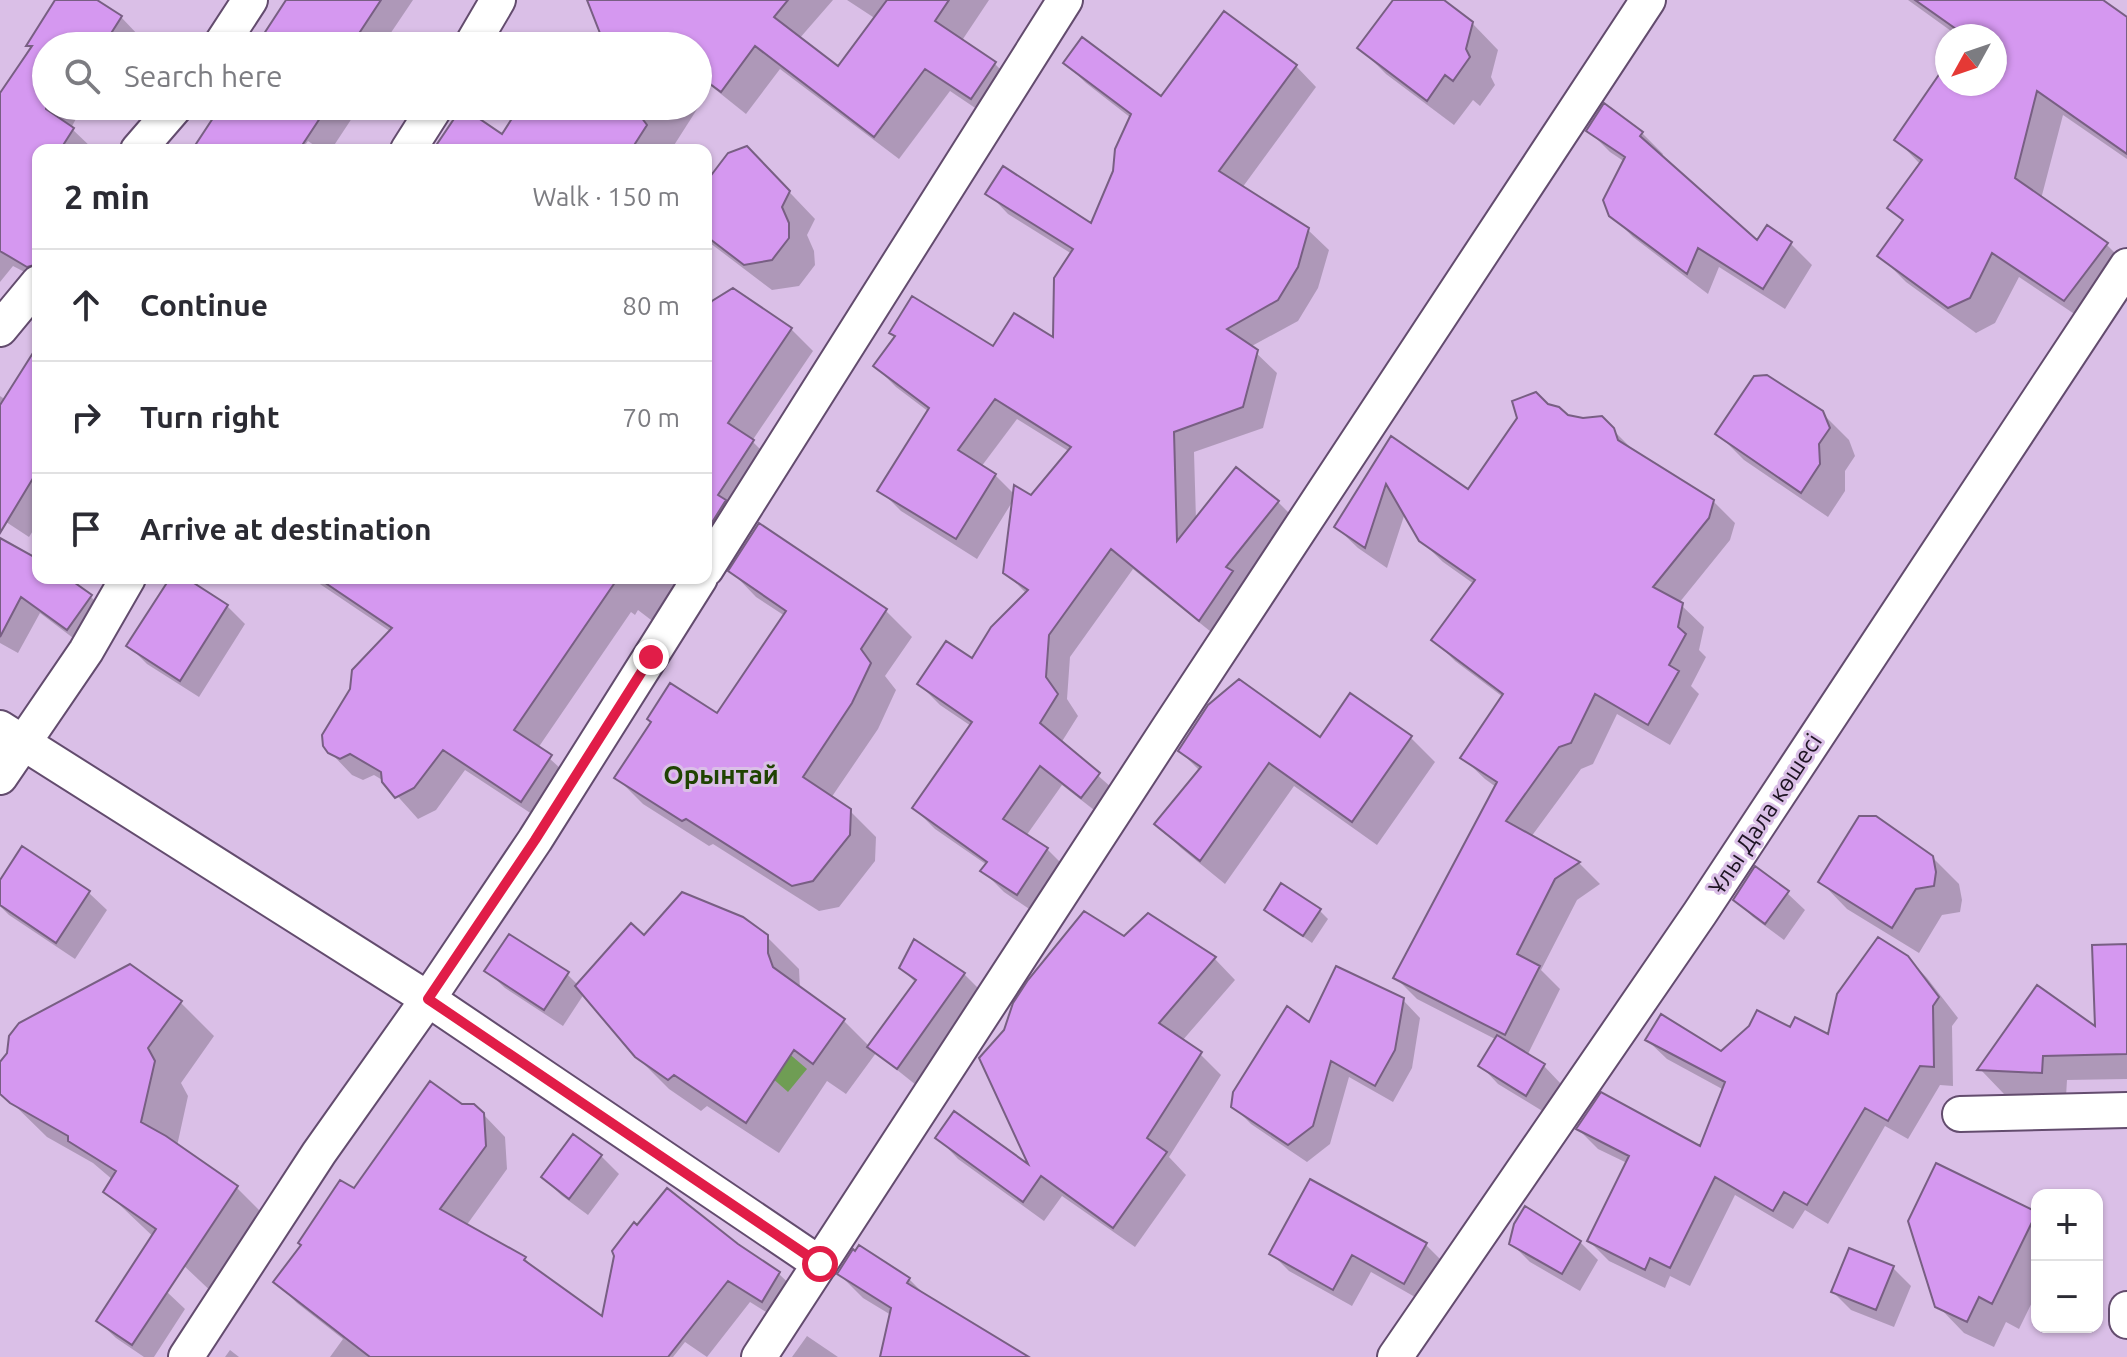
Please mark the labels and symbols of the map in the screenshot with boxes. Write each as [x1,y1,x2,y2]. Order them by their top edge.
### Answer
north arrow [1935,24,2007,96]
route end [633,639,669,675]
street label: Ұлы Дала көшесі [1703,729,1827,899]
district label: Орынтай [663,760,779,789]
route start [802,1246,838,1282]

